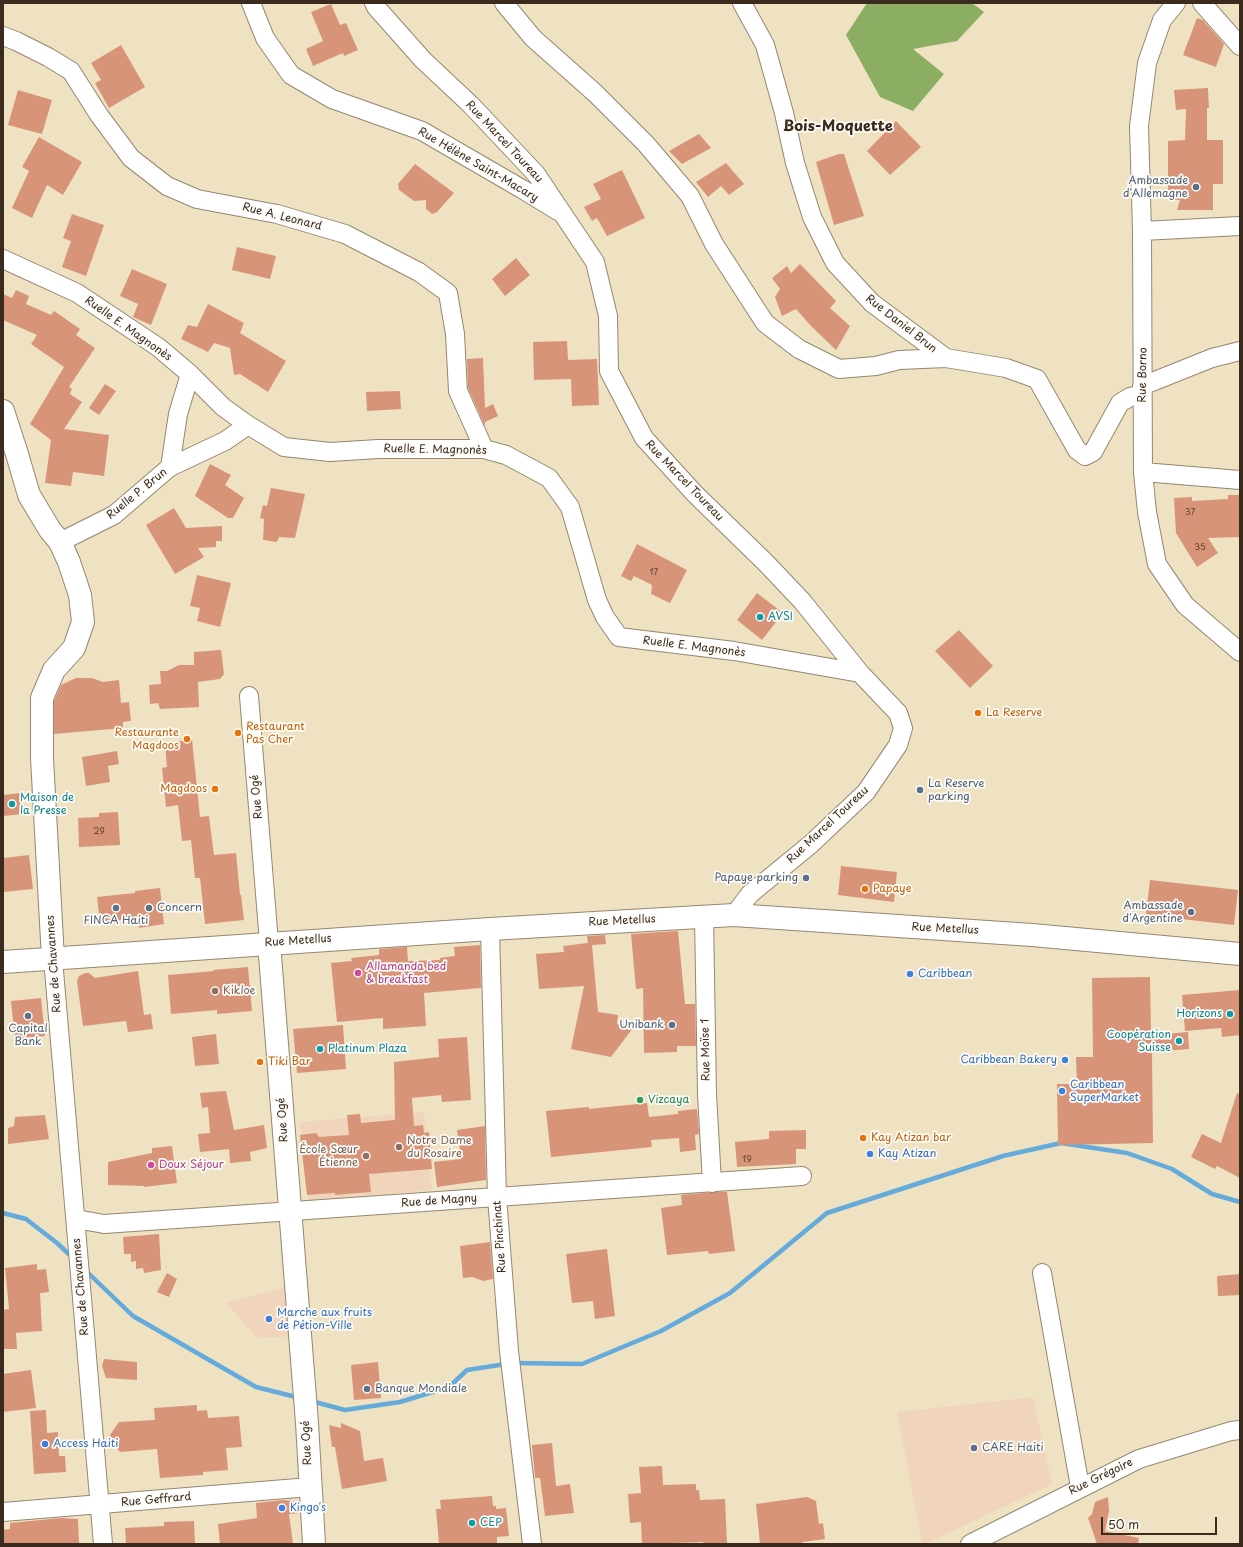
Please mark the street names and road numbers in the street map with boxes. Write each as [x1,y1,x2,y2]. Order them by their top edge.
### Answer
street label: Rue Marcel Toureau [463,98,545,186]
street label: Rue Hélène Saint-Macary [415,125,541,205]
street label: Rue A. Leonard [241,201,323,233]
street label: Rue Daniel Brun [863,292,939,356]
street label: Ruelle E. Magnonès [82,294,174,364]
street label: Rue Borno [1136,347,1150,403]
street label: Rue Marcel Toureau [642,438,726,524]
street label: Ruelle E. Magnonès [383,442,487,458]
street label: Ruelle P. Brun [104,466,170,522]
street label: Ruelle E. Magnonès [642,634,746,660]
street label: Rue Ogé [248,774,266,820]
street label: Rue Marcel Toureau [784,784,872,866]
street label: Rue Metellus [588,913,656,929]
street label: Rue de Chavannes [44,915,64,1013]
street label: Rue Metellus [911,921,979,937]
street label: Rue Metellus [264,932,332,950]
street label: Rue Moïse 1 [699,1018,713,1082]
street label: Rue Ogé [275,1097,291,1143]
street label: Rue de Magny [401,1192,477,1210]
street label: Rue Pinchinat [491,1200,509,1274]
street label: Rue de Chavannes [70,1238,92,1336]
street label: Rue Ogé [299,1420,315,1466]
street label: Rue Grégoire [1067,1456,1135,1498]
street label: Rue Geffrard [120,1490,192,1510]

